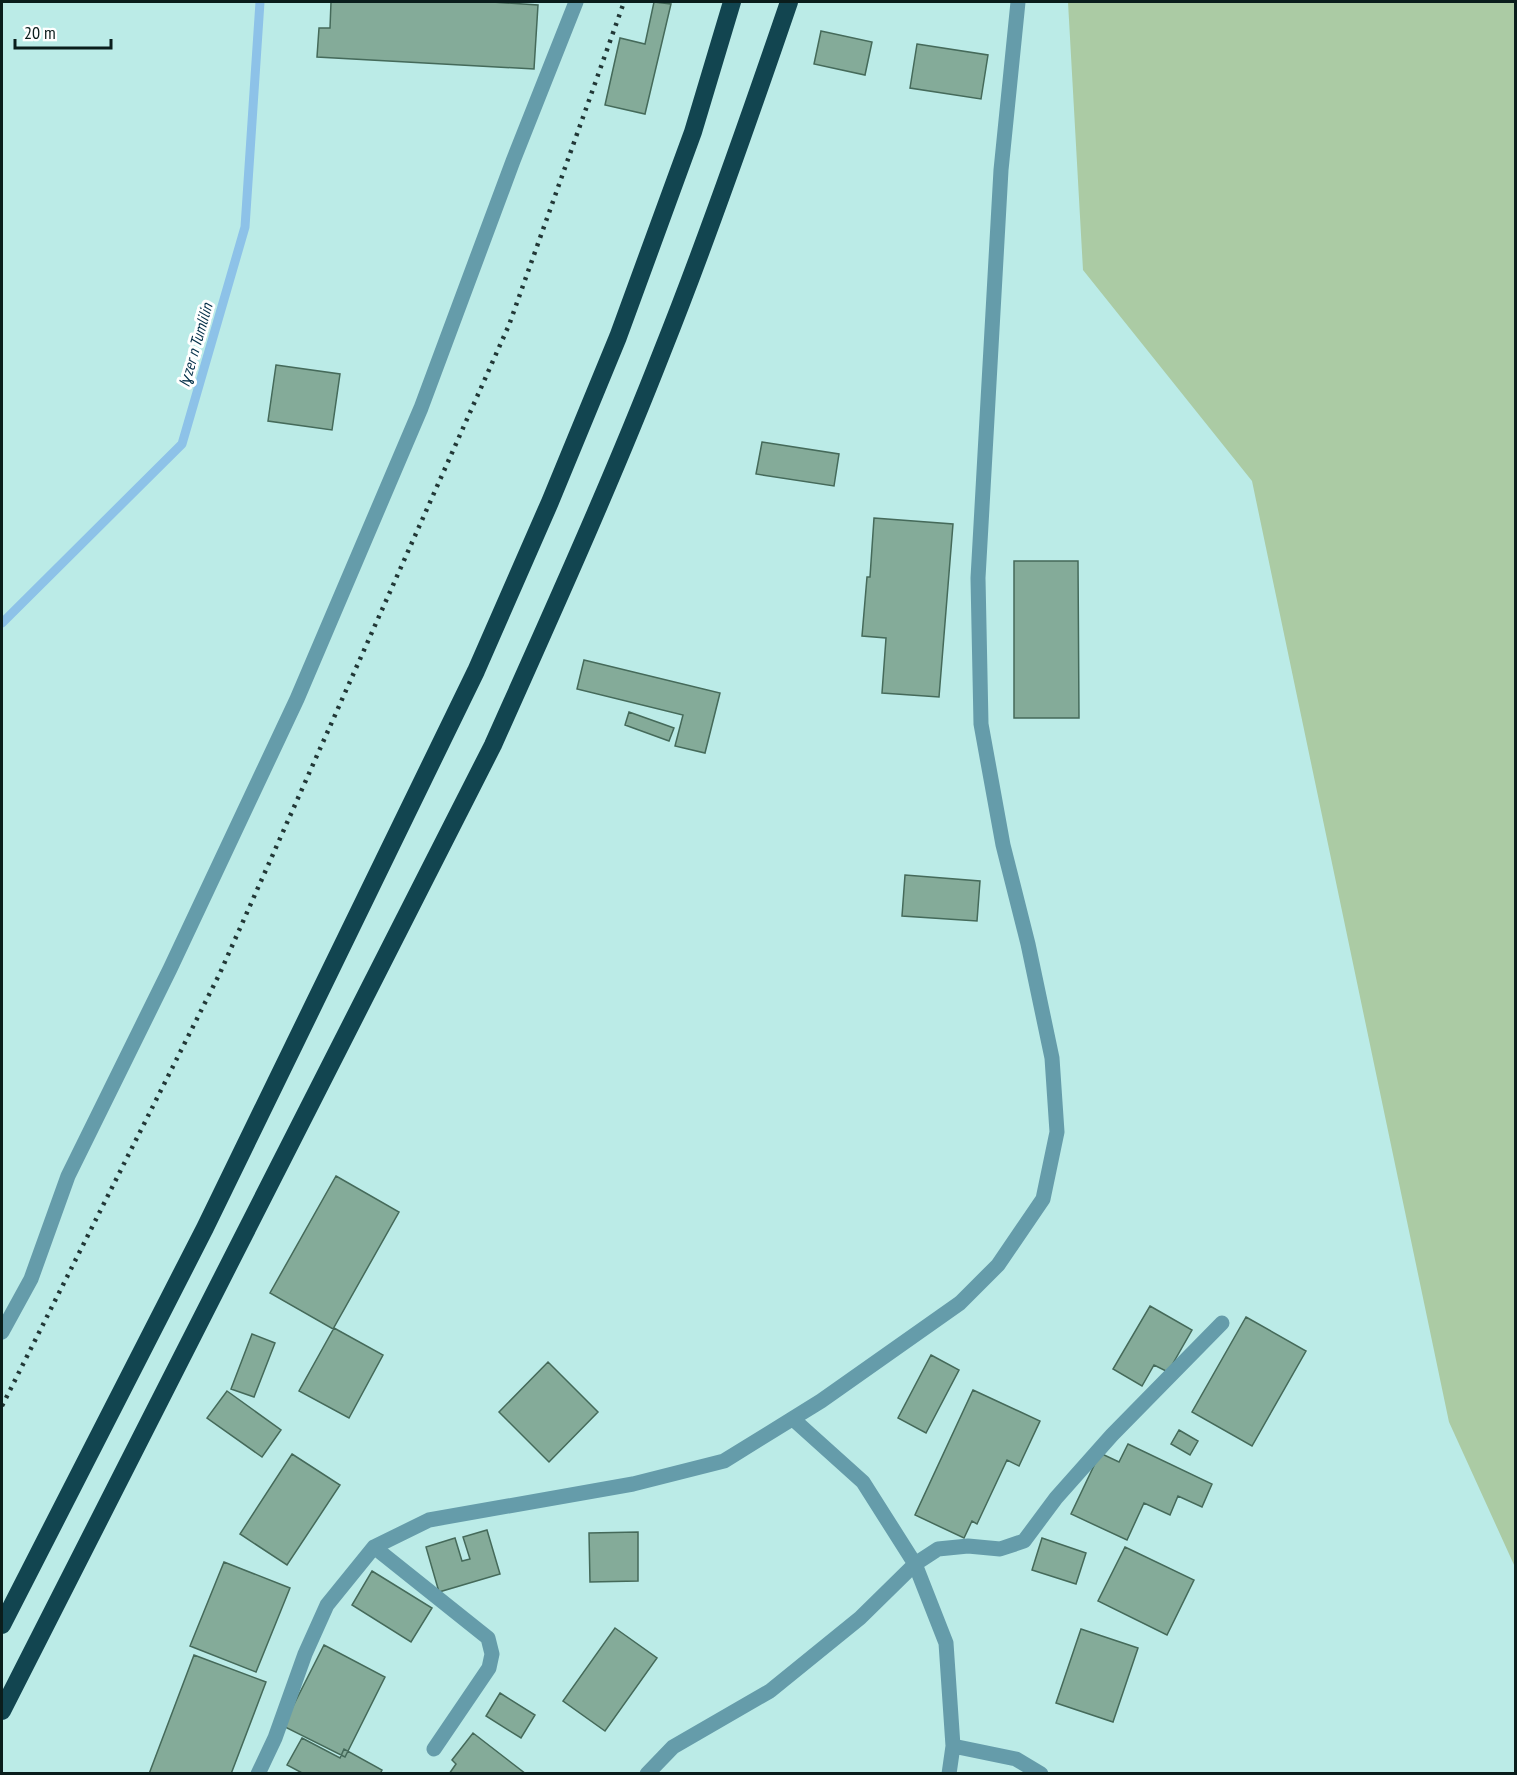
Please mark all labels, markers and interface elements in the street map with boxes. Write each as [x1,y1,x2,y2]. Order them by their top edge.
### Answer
scale bar [15,12,111,50]
text: 20 m [24,21,56,44]
water label: Iɣzer n Tumlilin [173,300,217,389]

